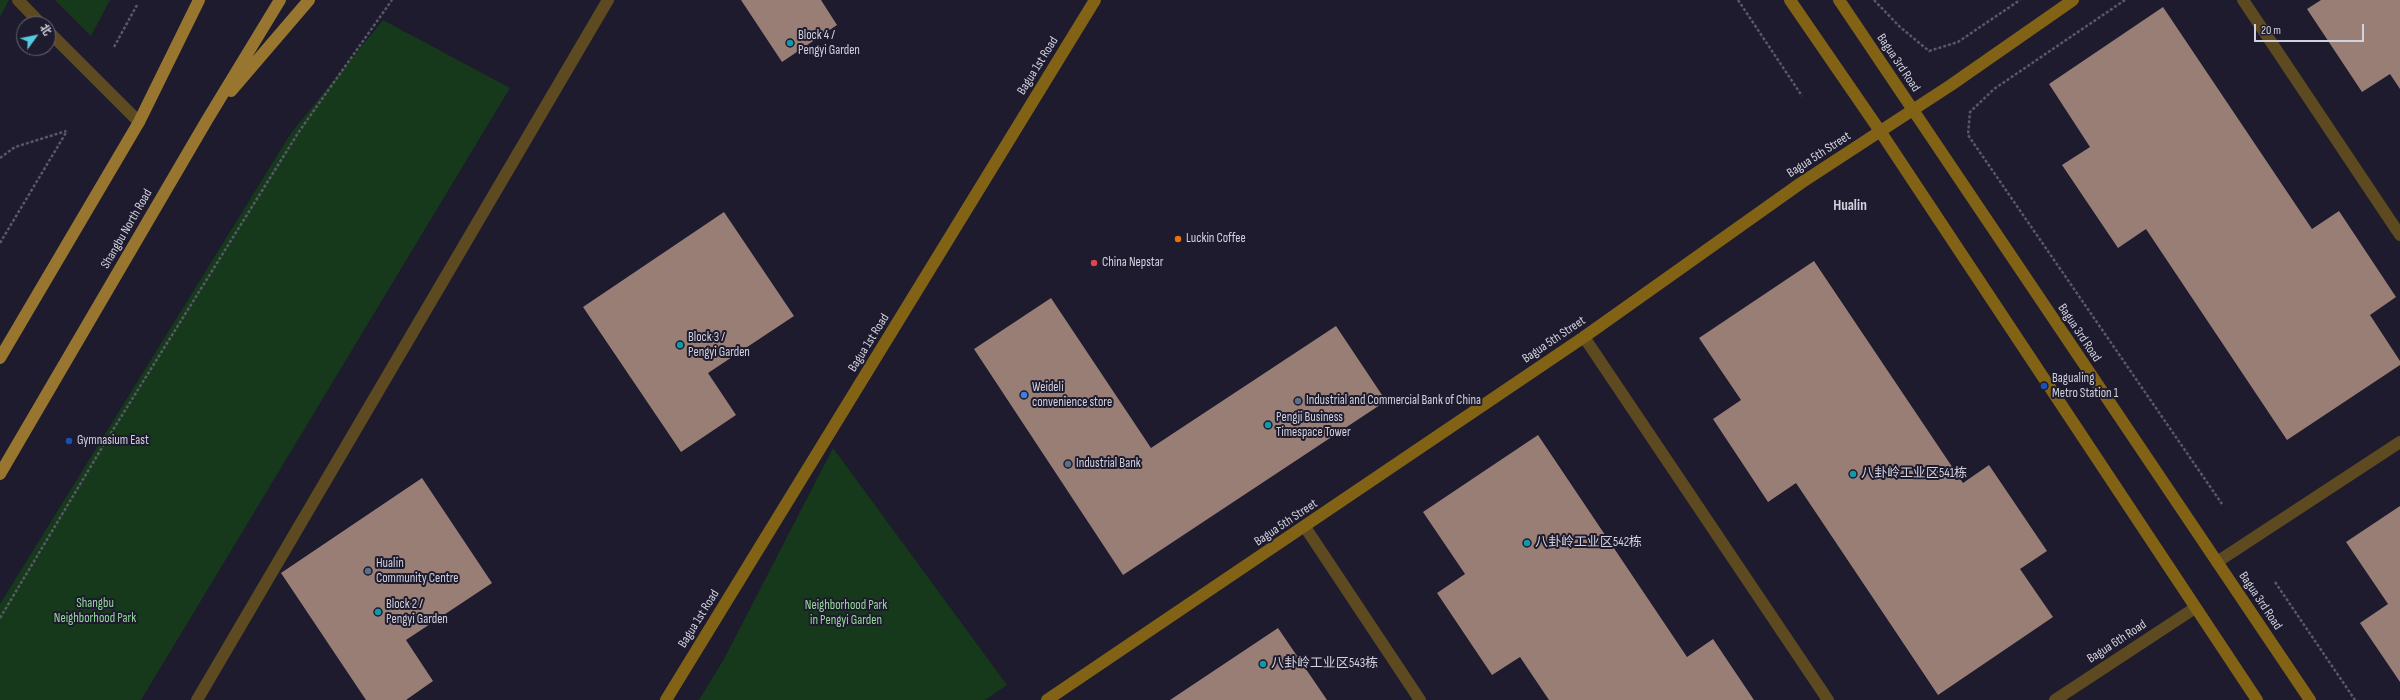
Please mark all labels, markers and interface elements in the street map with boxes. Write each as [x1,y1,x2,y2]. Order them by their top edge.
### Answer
north arrow [16,16,56,56]
scale bar [2256,16,2366,42]
text: 北 [37,22,54,38]
text: 20 m [2261,23,2281,38]
place label: Block 4 / Pengyi Garden [798,28,860,59]
street label: Bagua 3rd Road [1873,31,1923,95]
street label: Bagua 1st Road [1014,34,1062,98]
marker: Block 4 / Pengyi Garden [785,38,795,48]
street label: Bagua 5th Street [1784,129,1854,181]
street label: Shangbu North Road [98,187,156,271]
district label: Hualin [1833,197,1867,215]
place label: Luckin Coffee [1186,231,1246,247]
marker: Luckin Coffee [1173,234,1183,244]
place label: China Nepstar [1102,255,1163,271]
marker: China Nepstar [1089,258,1099,268]
street label: Bagua 3rd Road [2054,301,2104,365]
street label: Bagua 1st Road [845,311,893,375]
street label: Bagua 5th Street [1519,313,1589,367]
place label: Block 3 / Pengyi Garden [688,330,750,361]
marker: Block 3 / Pengyi Garden [675,340,685,350]
place label: Bagualing Metro Station 1 [2052,371,2118,402]
place label: Weideli convenience store [1032,380,1112,411]
marker: Bagualing Metro Station 1 [2039,381,2049,391]
marker: Weideli convenience store [1019,390,1029,400]
place label: Industrial and Commercial Bank of China [1306,393,1481,409]
marker: Industrial and Commercial Bank of China [1293,396,1303,406]
place label: Pengji Business Timespace Tower [1276,410,1351,441]
marker: Pengji Business Timespace Tower [1263,420,1273,430]
place label: Gymnasium East [77,433,149,449]
marker: Gymnasium East [64,436,74,446]
place label: Industrial Bank [1076,456,1141,472]
marker: Industrial Bank [1063,459,1073,469]
place label: 八卦岭工业区541栋 [1861,466,1967,482]
marker: 八卦岭工业区541栋 [1848,469,1858,479]
street label: Bagua 5th Street [1251,496,1321,550]
place label: 八卦岭工业区542栋 [1535,535,1642,551]
marker: 八卦岭工业区542栋 [1522,538,1532,548]
place label: Hualin Community Centre [376,556,459,587]
marker: Hualin Community Centre [363,566,373,576]
street label: Bagua 3rd Road [2235,569,2285,633]
street label: Bagua 1st Road [675,587,723,651]
park label: Shangbu Neighborhood Park [54,596,136,627]
place label: Block 2 / Pengyi Garden [386,597,448,628]
park label: Neighborhood Park in Pengyi Garden [805,598,887,629]
marker: Block 2 / Pengyi Garden [373,607,383,617]
street label: Bagua 6th Road [2084,617,2150,667]
place label: 八卦岭工业区543栋 [1271,656,1378,672]
marker: 八卦岭工业区543栋 [1258,659,1268,669]

